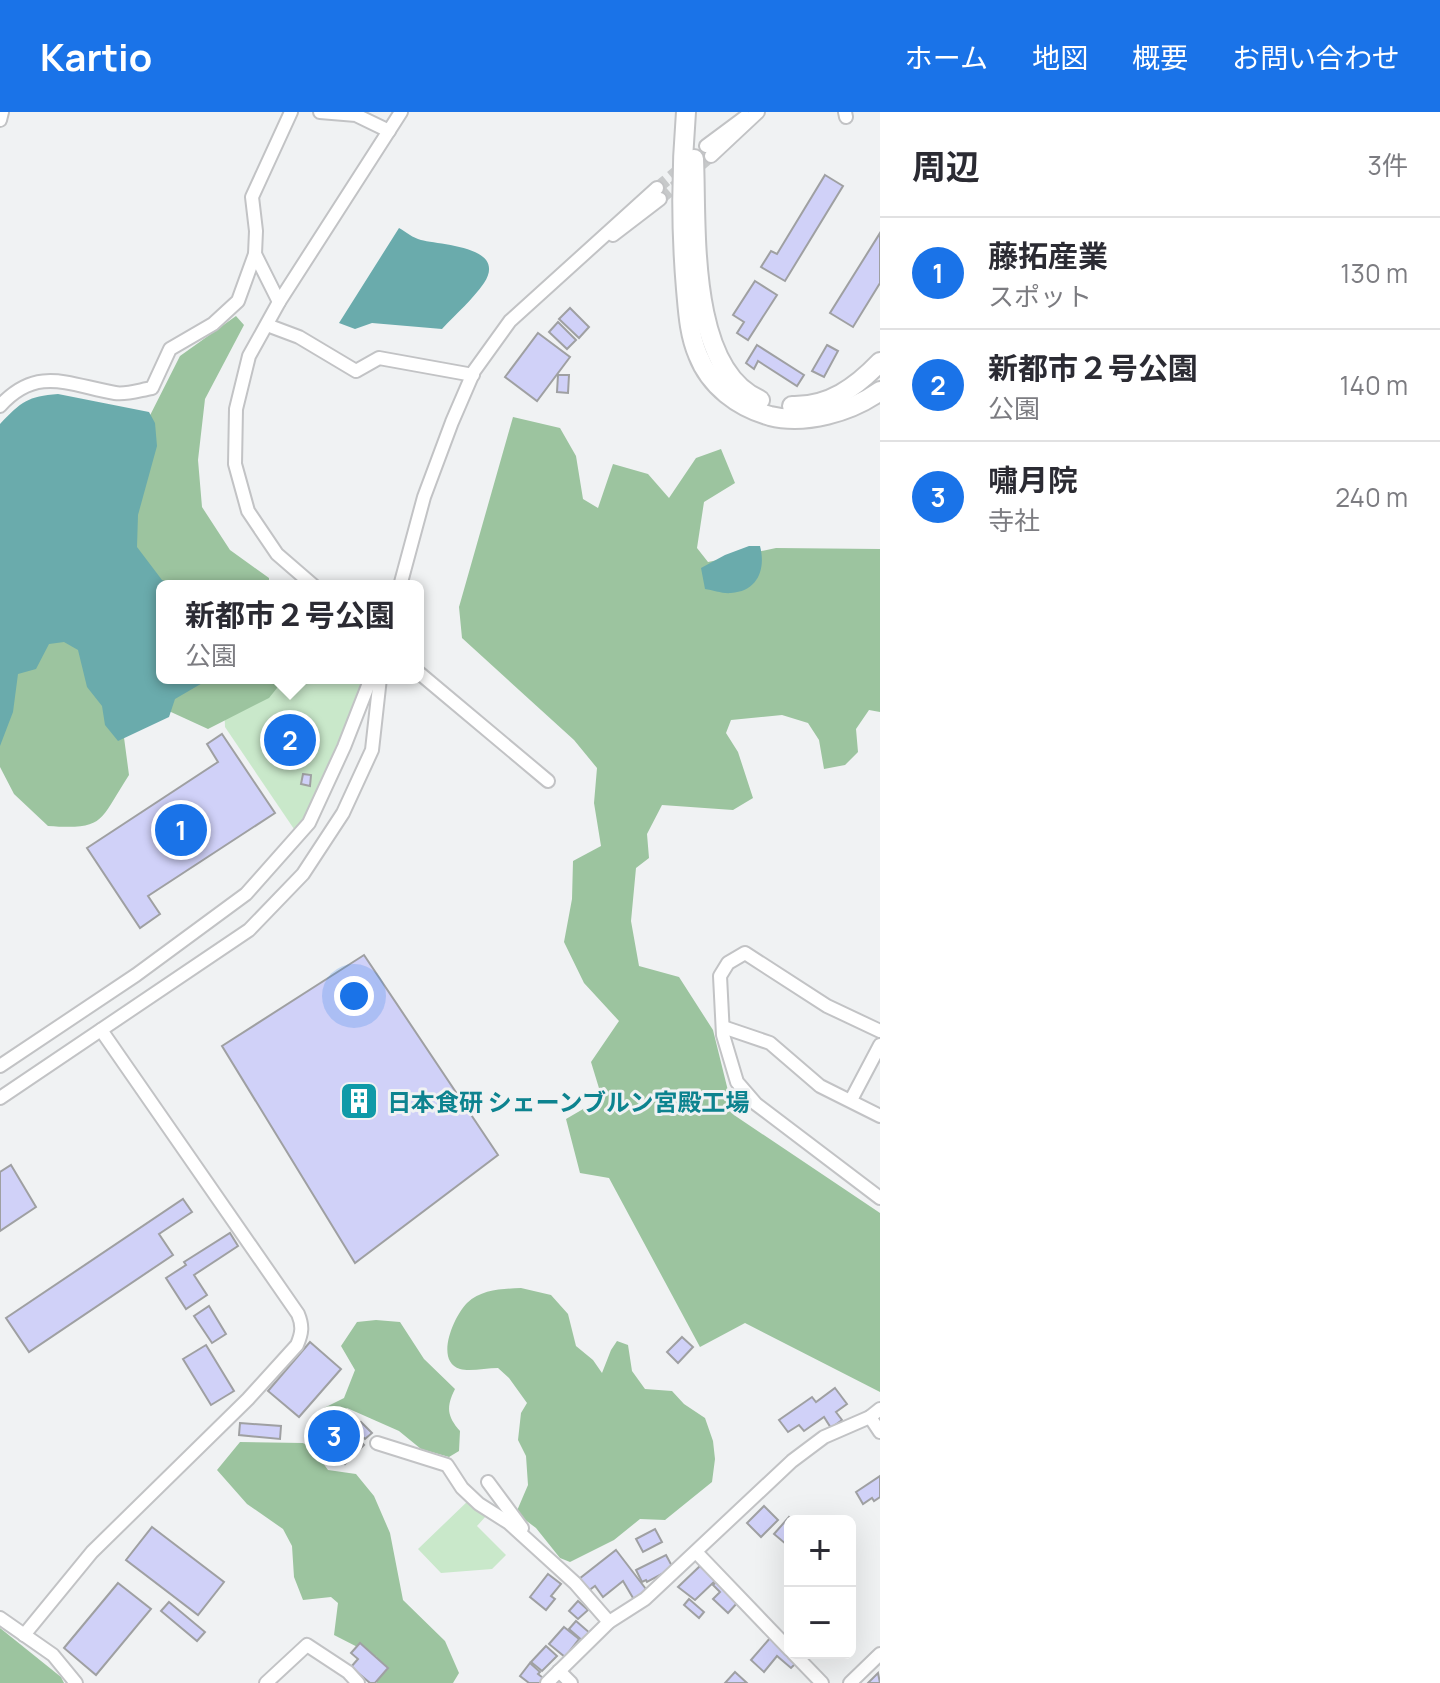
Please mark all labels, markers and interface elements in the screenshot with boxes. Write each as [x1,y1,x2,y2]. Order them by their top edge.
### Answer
text: Kartio [40,30,152,82]
text: ホーム [905,38,988,76]
text: 地図 [1032,38,1088,76]
text: 概要 [1132,38,1188,76]
text: お問い合わせ [1232,38,1400,76]
text: 周辺 [912,143,980,189]
text: 3件 [1368,147,1408,183]
text: 藤拓産業 [988,235,1108,276]
text: 1 [932,255,944,291]
text: 130 m [1340,255,1408,291]
text: スポット [988,278,1092,314]
text: 新都市２号公園 [988,347,1198,388]
text: 2 [930,367,946,403]
text: 140 m [1339,367,1408,403]
text: 公園 [988,390,1040,426]
text: 嘯月院 [988,459,1078,500]
text: 3 [930,479,946,515]
text: 240 m [1335,479,1408,515]
text: 寺社 [988,502,1040,538]
popup [156,580,424,684]
text: 新都市２号公園 [185,594,395,635]
text: 公園 [185,637,237,673]
pin: 2 [264,710,316,770]
pin: 1 [155,800,207,860]
your location [334,976,374,1016]
building icon: 日本食研 シェーンブルン宮殿工場 [338,1080,380,1122]
place label: 日本食研 シェーンブルン宮殿工場 [387,1085,749,1118]
pin: 3 [308,1406,360,1466]
map controls [784,1515,856,1659]
button: + [784,1515,856,1587]
button: − [784,1587,856,1659]

